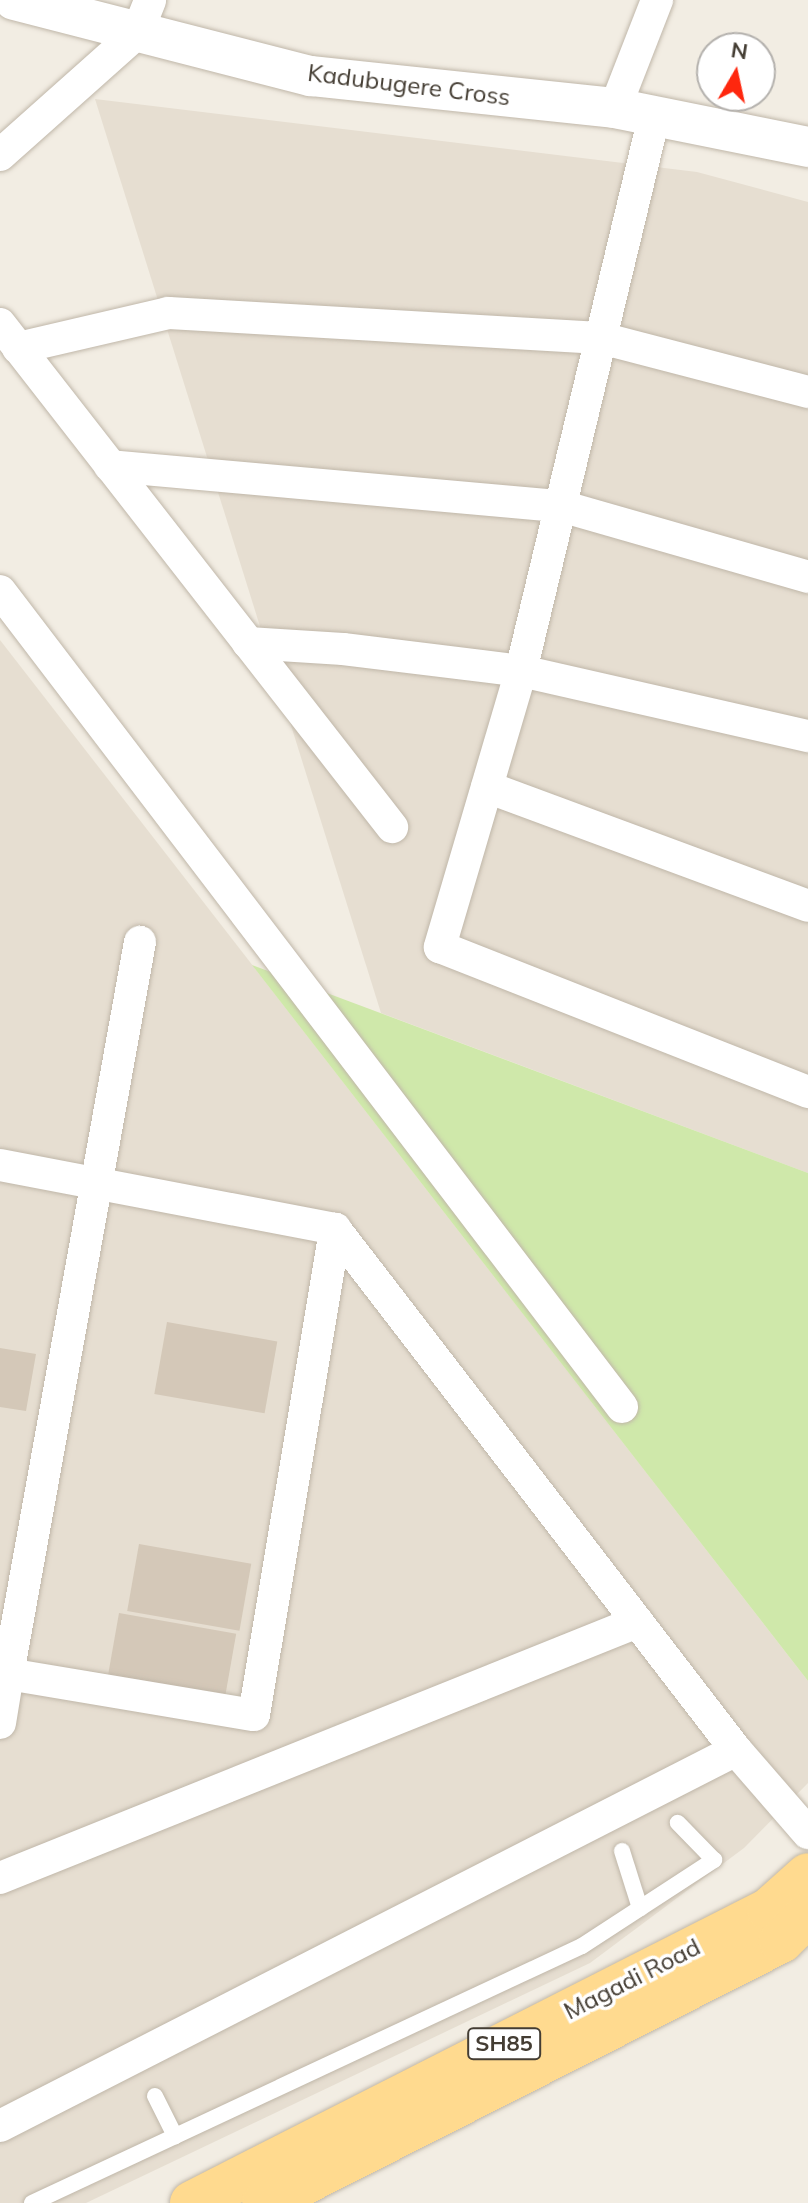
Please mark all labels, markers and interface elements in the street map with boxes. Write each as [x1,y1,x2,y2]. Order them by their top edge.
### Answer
north arrow [696,32,776,112]
text: N [729,35,750,65]
street label: Kadubugere Cross [306,58,512,112]
street label: Magadi Road [559,1932,705,2026]
road number: SH85 [466,2026,542,2062]

